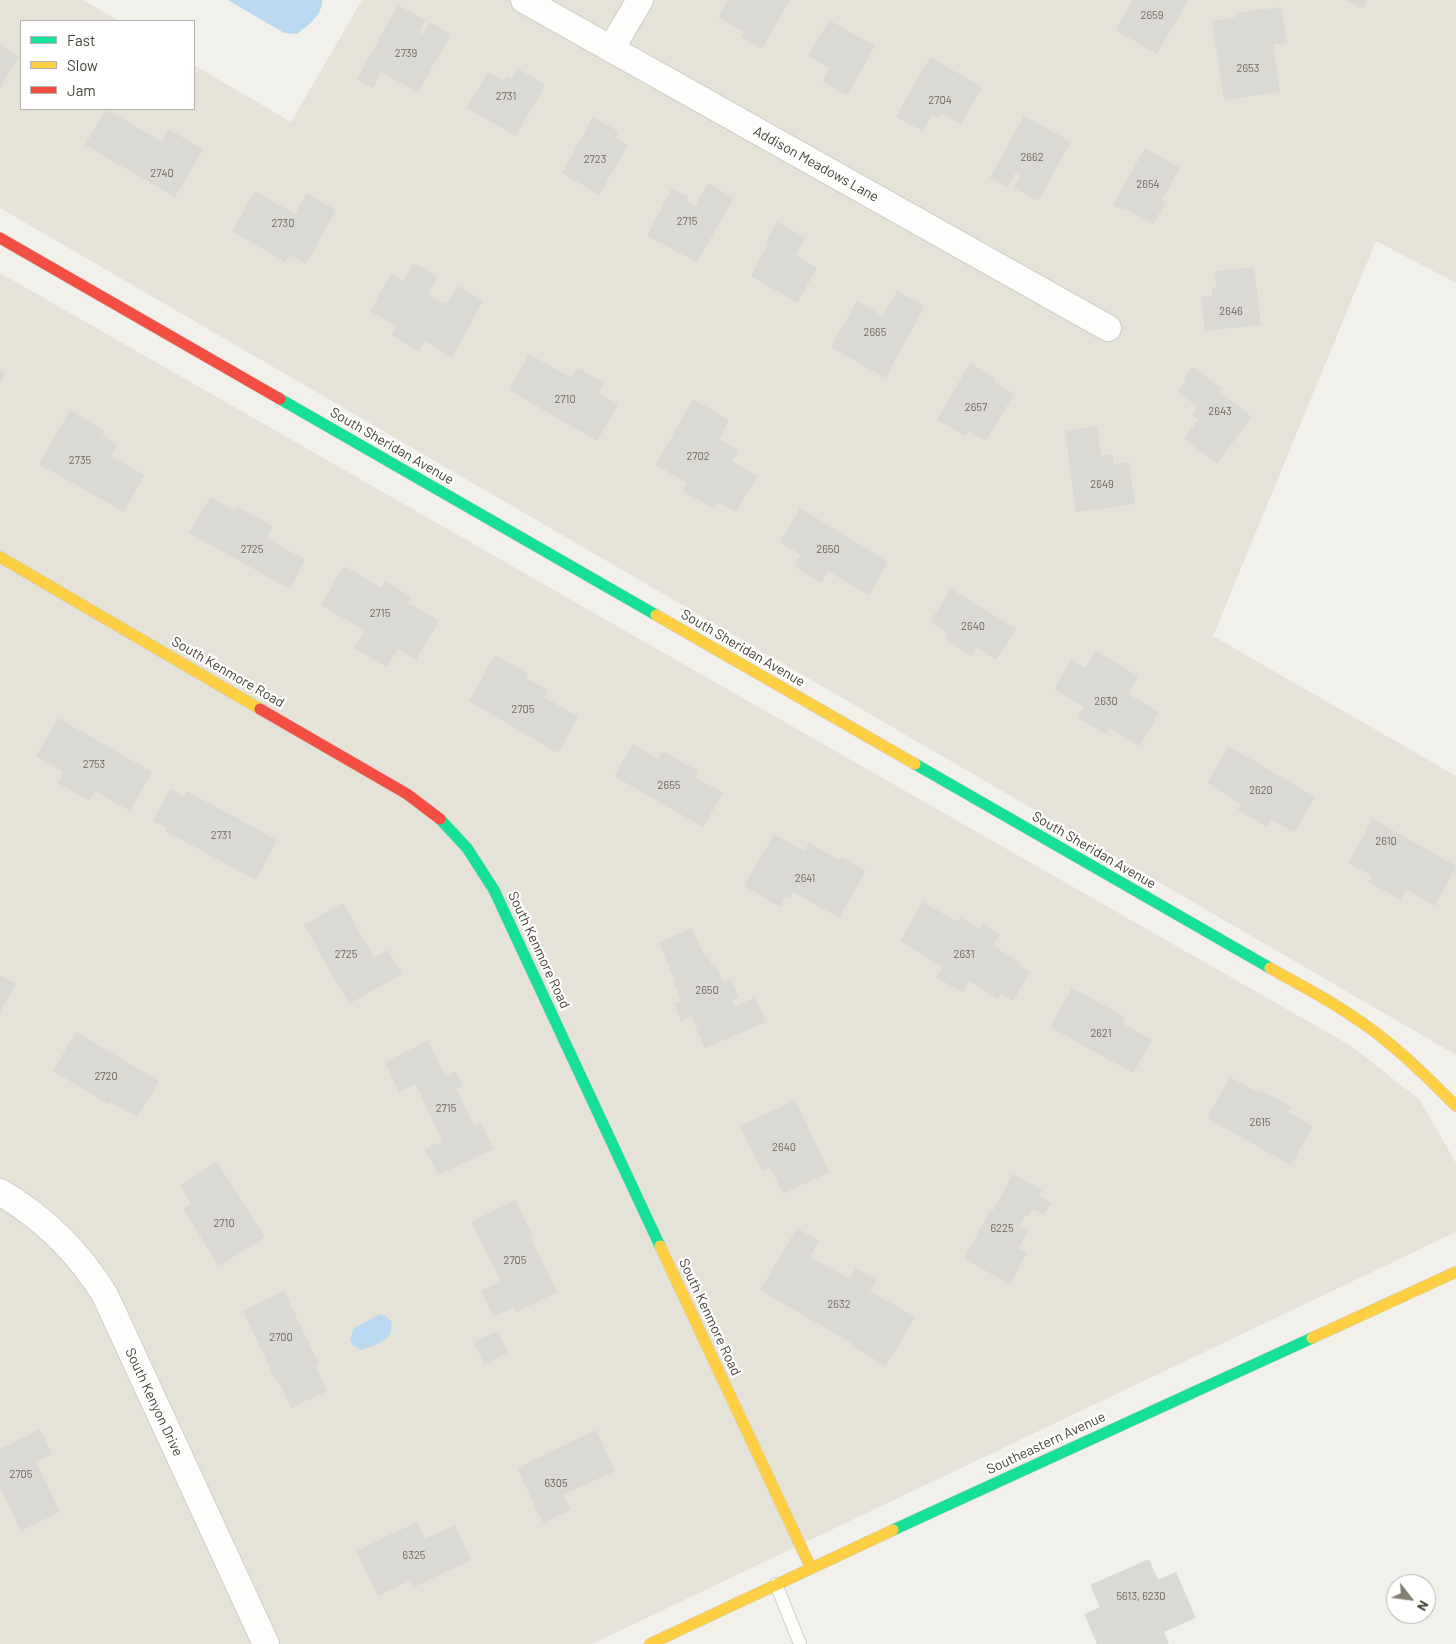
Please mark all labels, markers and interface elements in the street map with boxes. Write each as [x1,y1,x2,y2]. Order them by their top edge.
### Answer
house number: 2659 [1141,8,1163,22]
legend [20,20,195,110]
text: Fast [67,31,95,49]
house number: 2739 [395,46,417,60]
text: Slow [67,56,98,74]
house number: 2653 [1237,61,1259,75]
text: Jam [67,81,96,99]
house number: 2731 [496,89,516,103]
house number: 2704 [928,93,952,107]
street label: Addison Meadows Lane [750,123,882,205]
house number: 2662 [1020,150,1044,164]
house number: 2723 [584,152,606,166]
house number: 2740 [150,166,174,180]
house number: 2654 [1136,177,1160,191]
house number: 2715 [677,214,697,228]
house number: 2730 [272,216,294,230]
house number: 2646 [1219,304,1243,318]
house number: 2665 [864,325,886,339]
house number: 2710 [554,392,576,406]
house number: 2657 [965,400,987,414]
street label: South Sheridan Avenue [327,404,457,488]
house number: 2643 [1208,404,1232,418]
house number: 2702 [686,449,710,463]
house number: 2735 [69,453,91,467]
house number: 2649 [1090,477,1114,491]
house number: 2725 [241,542,263,556]
house number: 2650 [816,542,840,556]
house number: 2715 [370,606,390,620]
street label: South Sheridan Avenue [678,606,808,690]
house number: 2640 [961,619,985,633]
street label: South Kenmore Road [169,633,287,711]
house number: 2630 [1094,694,1118,708]
house number: 2705 [512,702,534,716]
house number: 2753 [83,757,105,771]
house number: 2655 [658,778,680,792]
house number: 2620 [1249,783,1273,797]
street label: South Sheridan Avenue [1029,808,1159,892]
house number: 2731 [211,828,231,842]
house number: 2610 [1375,834,1397,848]
house number: 2641 [795,871,815,885]
street label: South Kenmore Road [504,889,574,1011]
house number: 2725 [335,947,357,961]
house number: 2631 [954,947,974,961]
house number: 2650 [695,983,719,997]
house number: 2621 [1090,1026,1112,1040]
house number: 2720 [94,1069,118,1083]
house number: 2715 [436,1101,456,1115]
house number: 2615 [1250,1115,1270,1129]
house number: 2640 [772,1140,796,1154]
house number: 2710 [213,1216,235,1230]
house number: 6225 [990,1221,1014,1235]
house number: 2705 [504,1253,526,1267]
street label: South Kenmore Road [675,1256,745,1378]
house number: 2632 [827,1297,851,1311]
house number: 2700 [269,1330,293,1344]
street label: South Kenyon Drive [122,1345,186,1459]
street label: Southeastern Avenue [984,1408,1108,1478]
house number: 2705 [10,1467,32,1481]
house number: 6305 [544,1476,568,1490]
house number: 6325 [403,1548,425,1562]
north arrow [1386,1574,1436,1624]
house number: 5613, 6230 [1116,1589,1166,1603]
text: N [1414,1598,1433,1615]

